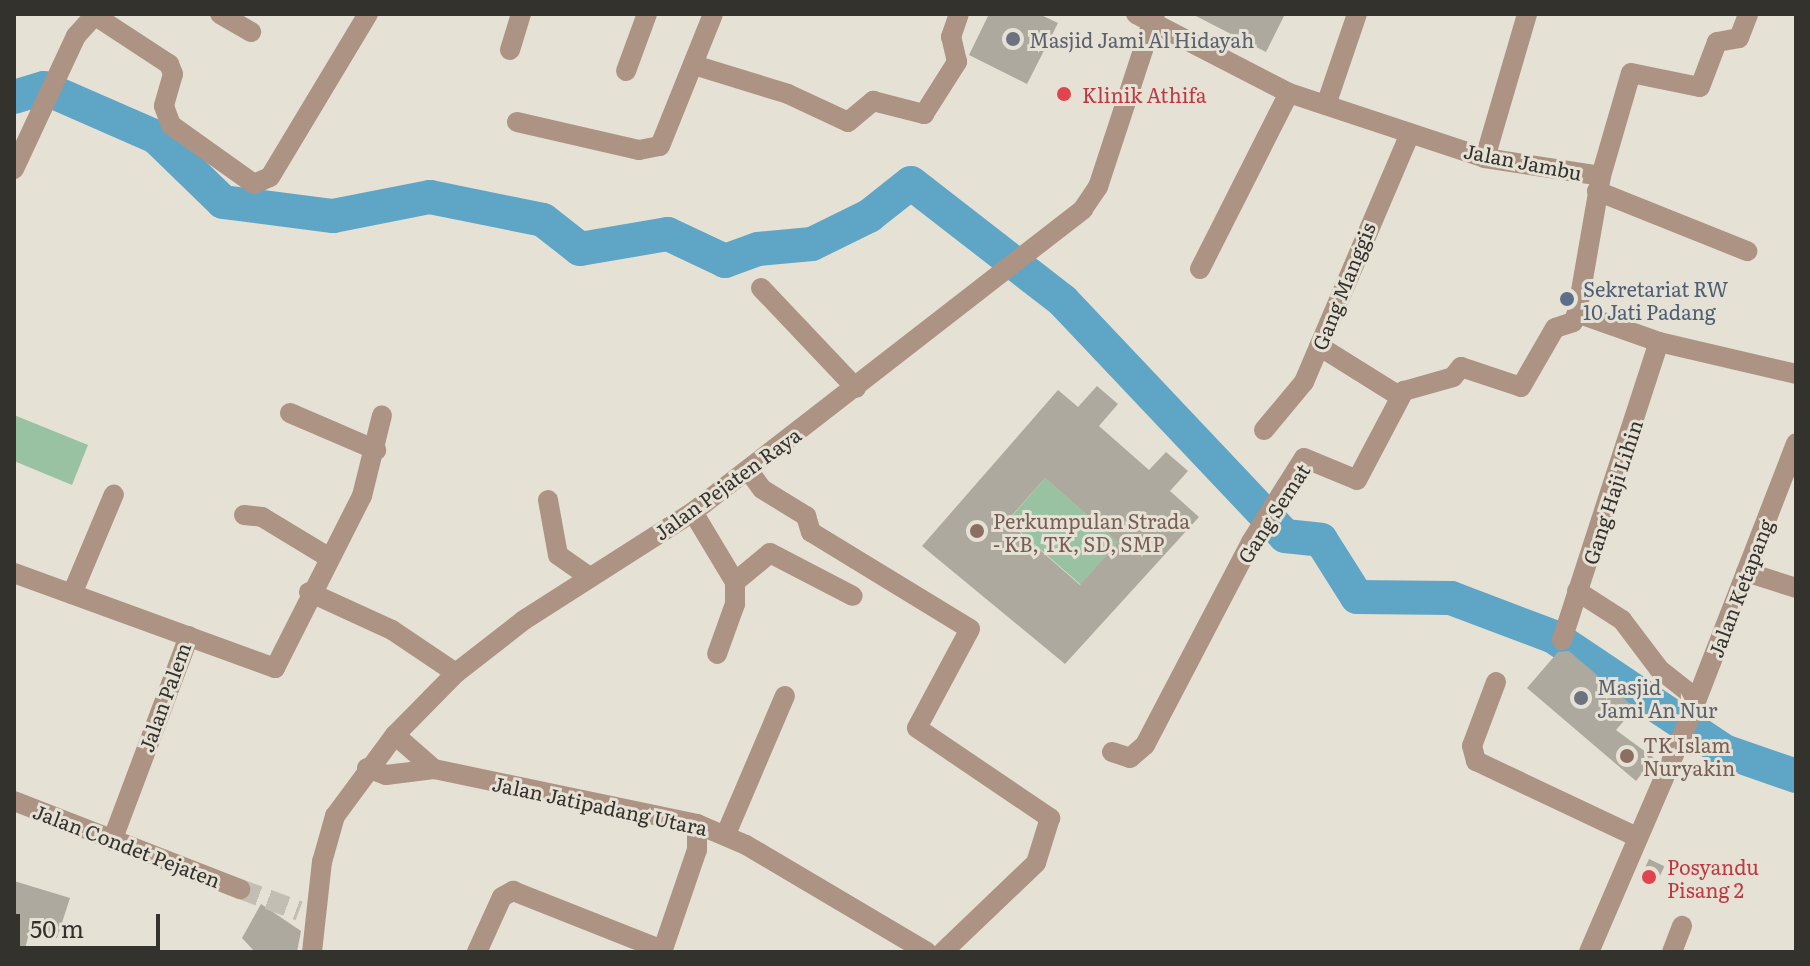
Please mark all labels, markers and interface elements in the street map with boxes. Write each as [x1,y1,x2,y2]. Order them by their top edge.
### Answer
place label: Masjid Jami Al Hidayah [1029,27,1254,51]
marker: Masjid Jami Al Hidayah [1004,30,1022,48]
place label: Klinik Athifa [1082,82,1207,106]
marker: Klinik Athifa [1053,83,1075,105]
street label: Jalan Jambu [1462,138,1584,184]
street label: Gang Manggis [1306,219,1380,353]
place label: Sekretariat RW 10 Jati Padang [1583,276,1728,323]
marker: Sekretariat RW 10 Jati Padang [1558,290,1576,308]
street label: Gang Haji Lihin [1577,417,1647,567]
street label: Jalan Pejaten Raya [649,422,805,544]
street label: Gang Semat [1232,459,1314,567]
place label: Perkumpulan Strada - KB, TK, SD, SMP [993,508,1190,555]
street label: Jalan Ketapang [1703,515,1777,661]
marker: Perkumpulan Strada - KB, TK, SD, SMP [968,522,986,540]
street label: Jalan Palem [133,639,195,755]
place label: Masjid Jami An Nur [1597,674,1718,721]
marker: Masjid Jami An Nur [1572,689,1590,707]
place label: TK Islam Nuryakin [1643,732,1735,779]
marker: TK Islam Nuryakin [1618,747,1636,765]
street label: Jalan Jatipadang Utara [490,770,710,840]
street label: Jalan Condet Pejaten [30,798,224,892]
place label: Posyandu Pisang 2 [1667,854,1759,901]
marker: Posyandu Pisang 2 [1638,866,1660,888]
scale bar [20,898,164,948]
text: 50 m [30,910,84,945]

